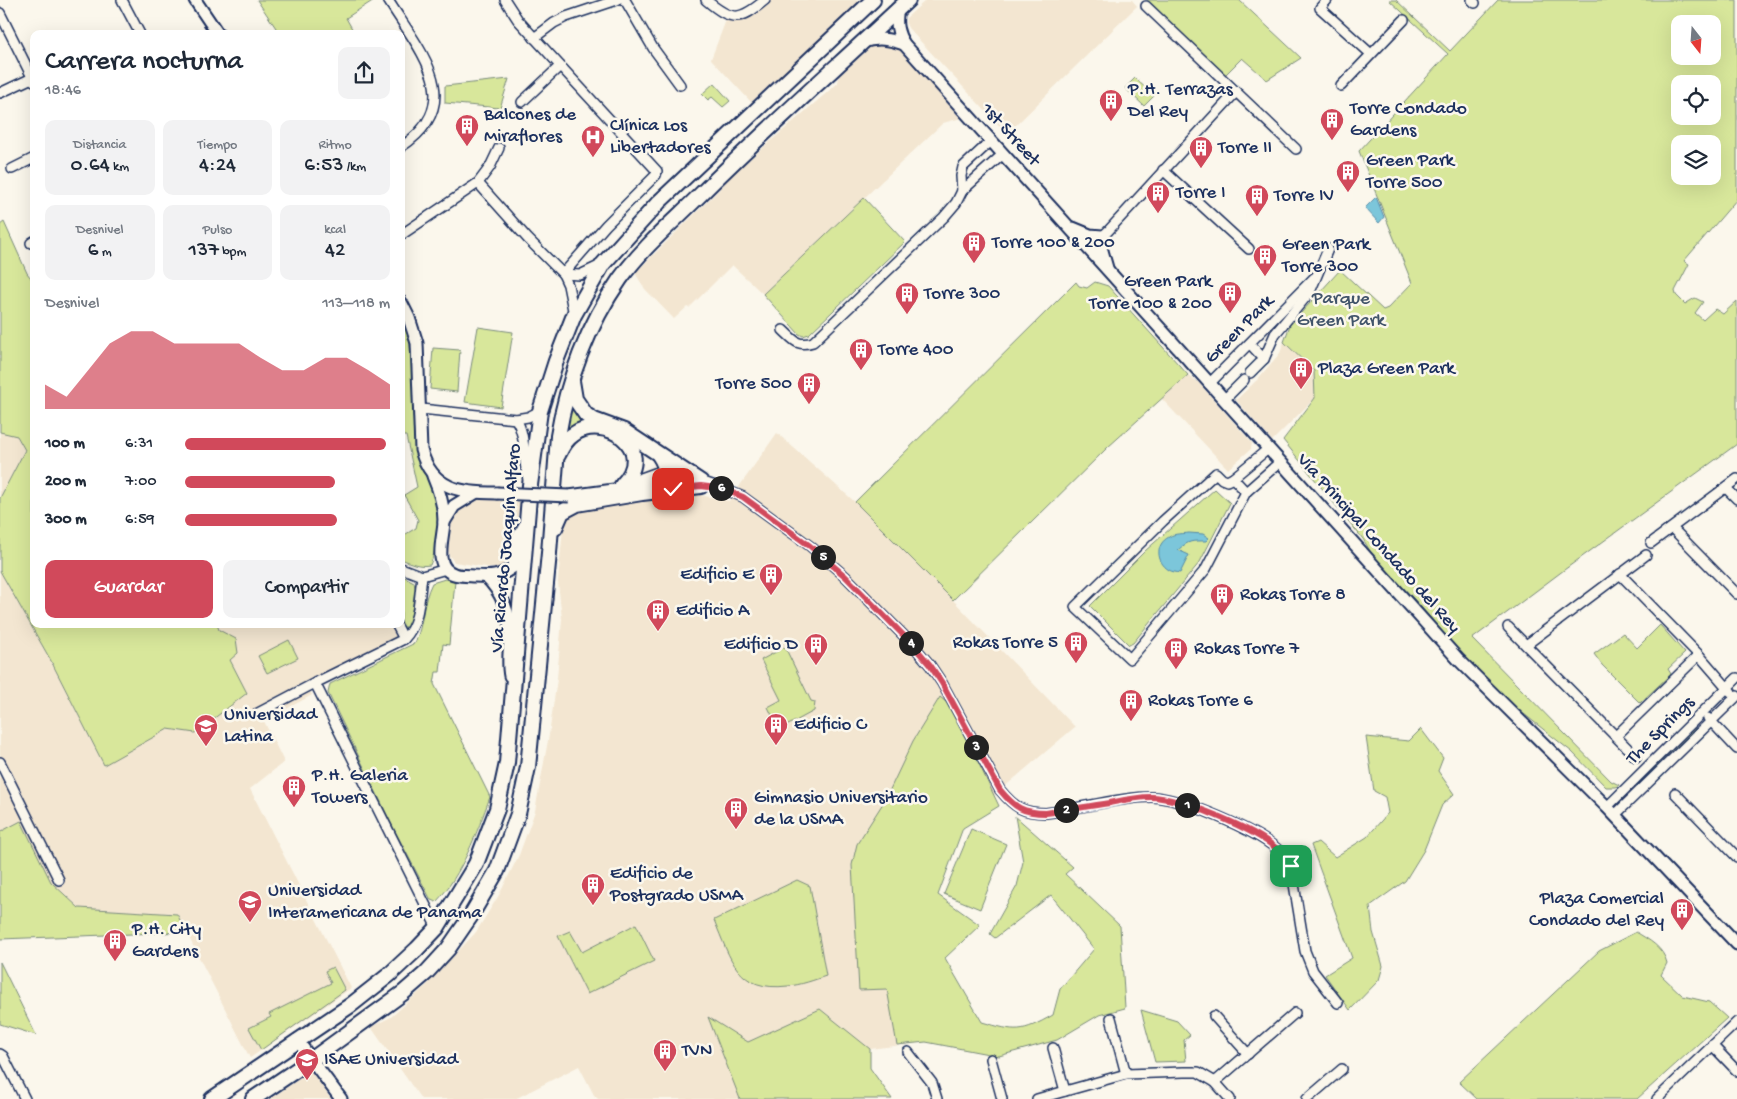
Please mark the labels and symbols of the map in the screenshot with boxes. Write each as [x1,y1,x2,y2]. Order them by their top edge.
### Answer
north arrow [1671,15,1721,65]
place label: P.H. Terrazas Del Rey [1126,79,1234,124]
building icon: P.H. Terrazas Del Rey [1098,88,1124,122]
street label: 1st Street [975,98,1046,173]
place label: Torre Condado Gardens [1349,98,1467,143]
place label: Balcones de Miraflores [483,104,576,149]
building icon: Torre Condado Gardens [1319,107,1345,141]
building icon: Balcones de Miraflores [454,113,480,147]
place label: Clínica Los Libertadores [610,115,711,160]
hospital icon: Clínica Los Libertadores [580,124,606,158]
building icon: Torre II [1188,135,1214,169]
place label: Torre II [1217,137,1272,160]
place label: Green Park Torre 500 [1365,150,1456,195]
building icon: Green Park Torre 500 [1335,159,1361,193]
building icon: Torre I [1145,180,1171,214]
place label: Torre I [1175,182,1226,205]
building icon: Torre IV [1244,183,1270,217]
place label: Torre IV [1273,185,1334,208]
building icon: Torre 100 & 200 [961,230,987,264]
place label: Torre 100 & 200 [991,232,1115,255]
place label: Green Park Torre 300 [1281,234,1372,279]
building icon: Green Park Torre 300 [1252,243,1278,277]
place label: Green Park Torre 100 & 200 [1088,271,1214,316]
building icon: Green Park Torre 100 & 200 [1217,280,1243,314]
building icon: Torre 300 [894,281,920,315]
place label: Torre 300 [923,283,1001,306]
park label: Parque Green Park [1297,288,1387,333]
street label: Green Park [1201,290,1280,369]
building icon: Torre 400 [848,337,874,371]
place label: Torre 400 [877,339,954,362]
building icon: Plaza Green Park [1288,356,1314,390]
place label: Plaza Green Park [1317,358,1456,381]
building icon: Torre 500 [796,371,822,405]
place label: Torre 500 [714,373,792,396]
street label: Vía Ricardo Joaquín Alfaro [486,442,528,654]
street label: Vía Principal Condado del Rey [1290,448,1465,639]
pin [652,468,694,510]
pin: 6 [708,476,734,500]
pin: 5 [810,544,836,570]
building icon: Edificio E [758,562,784,596]
place label: Edificio E [680,564,755,587]
building icon: Rokas Torre 8 [1209,582,1235,616]
place label: Rokas Torre 8 [1240,584,1346,607]
building icon: Edificio A [645,598,671,632]
place label: Edificio A [676,600,751,623]
pin: 4 [898,630,924,656]
building icon: Rokas Torre 5 [1063,630,1089,664]
building icon: Edificio D [803,632,829,666]
place label: Rokas Torre 5 [953,632,1058,655]
place label: Edificio D [724,634,799,657]
building icon: Rokas Torre 7 [1163,636,1189,670]
place label: Rokas Torre 7 [1194,638,1300,661]
building icon: Rokas Torre 6 [1118,688,1144,722]
place label: Rokas Torre 6 [1148,690,1253,713]
street label: The Springs [1621,691,1701,771]
place label: Universidad Latina [224,704,319,749]
building icon: Edificio C [763,712,789,746]
school or university icon: Universidad Latina [193,713,219,747]
place label: Edificio C [794,714,868,737]
pin: 3 [964,734,988,760]
place label: P.H. Galeria Towers [311,765,409,810]
building icon: P.H. Galeria Towers [281,774,307,808]
place label: Gimnasio Universitario de la USMA [754,787,928,832]
pin: 1 [1174,792,1200,818]
building icon: Gimnasio Universitario de la USMA [723,796,749,830]
pin: 2 [1054,798,1078,822]
pin [1270,845,1312,887]
place label: Edificio de Postgrado USMA [609,863,745,908]
building icon: Edificio de Postgrado USMA [580,872,606,906]
place label: Universidad Interamericana de Panama [268,880,483,925]
place label: Plaza Comercial Condado del Rey [1529,888,1665,933]
school or university icon: Universidad Interamericana de Panama [237,889,263,923]
building icon: Plaza Comercial Condado del Rey [1669,897,1695,931]
place label: P.H. City Gardens [131,919,202,964]
building icon: P.H. City Gardens [102,928,128,962]
building icon: TVN [652,1038,678,1072]
place label: TVN [681,1040,712,1063]
school or university icon: ISAE Universidad [294,1047,320,1081]
place label: ISAE Universidad [324,1049,460,1072]

